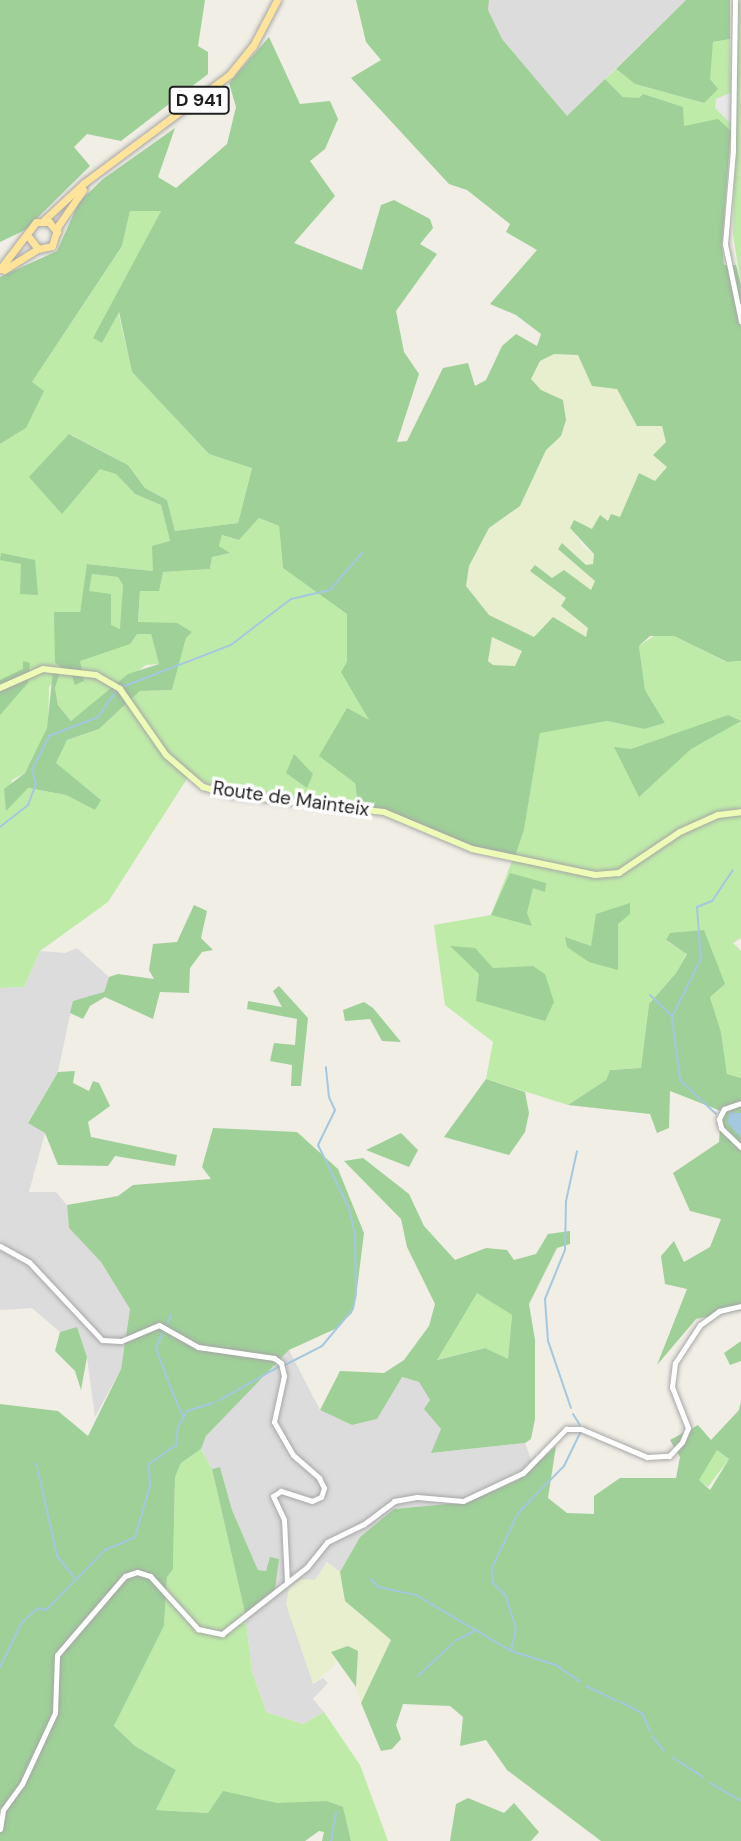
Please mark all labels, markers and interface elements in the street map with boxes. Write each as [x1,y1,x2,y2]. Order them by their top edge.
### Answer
road number: D 941 [168,86,230,114]
street label: Route de Mainteix [211,777,371,821]

